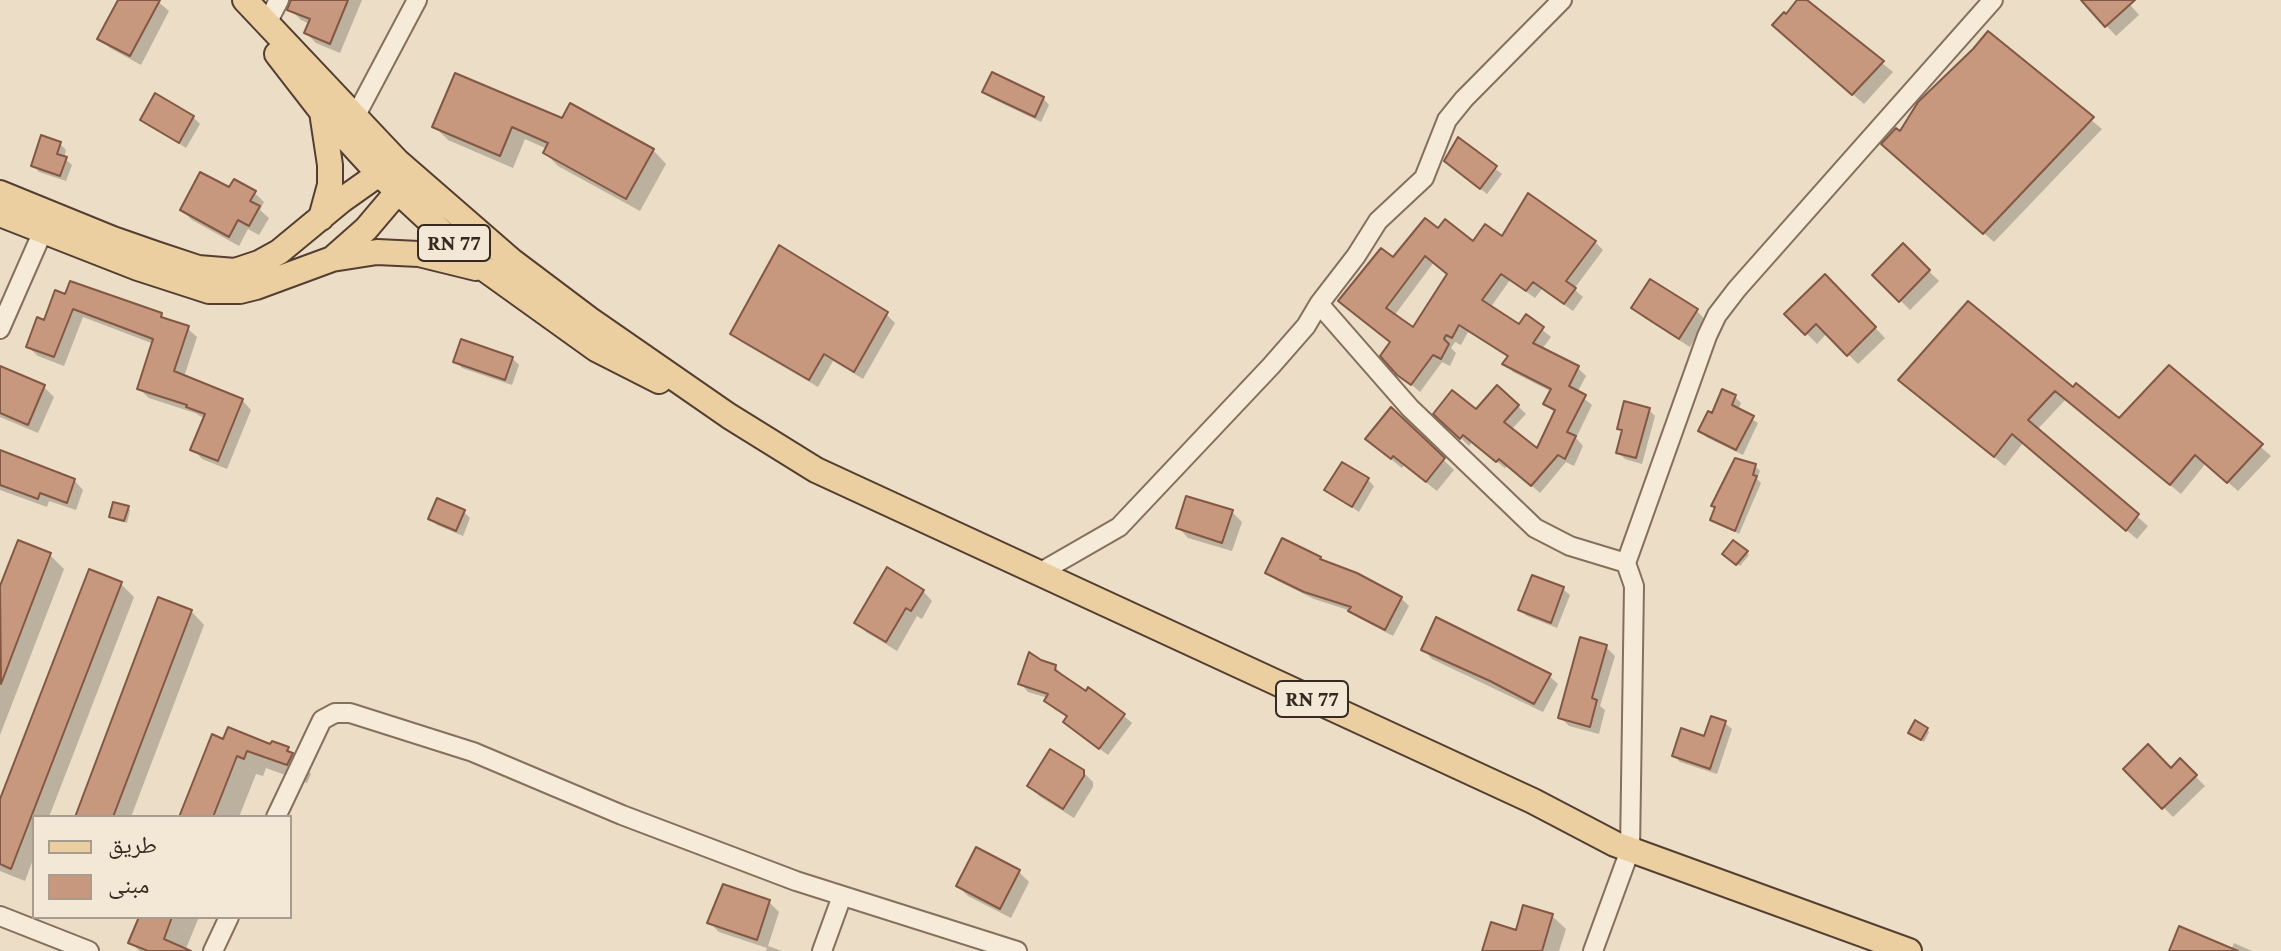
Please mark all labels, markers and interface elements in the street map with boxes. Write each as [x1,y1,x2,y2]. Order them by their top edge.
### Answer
road number: RN 77 [418,225,490,261]
road number: RN 77 [1276,681,1348,717]
legend [32,815,292,919]
text: طريق [108,831,157,858]
text: مبنى [108,871,149,898]

